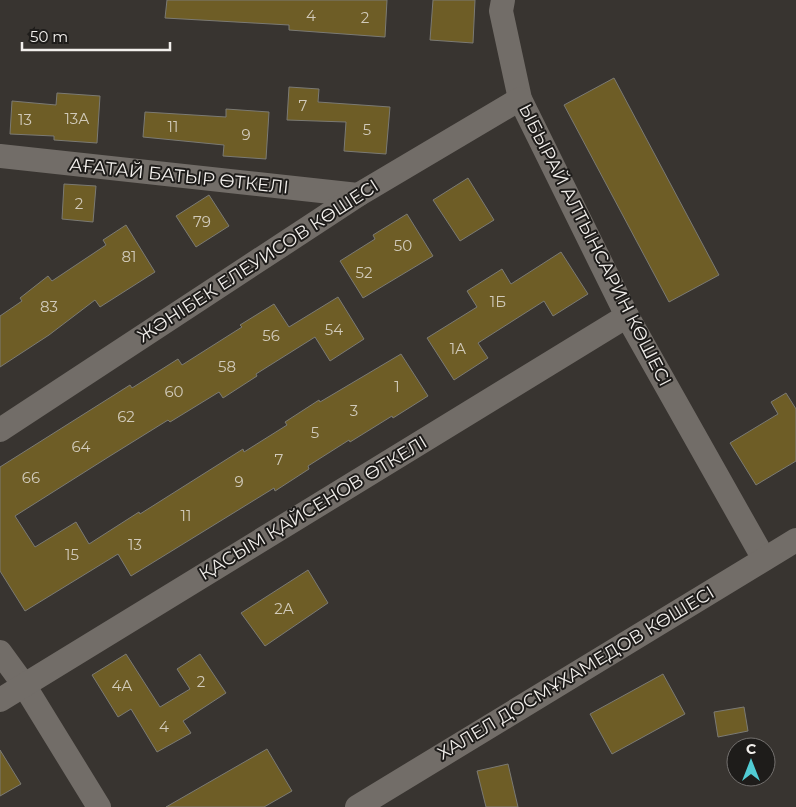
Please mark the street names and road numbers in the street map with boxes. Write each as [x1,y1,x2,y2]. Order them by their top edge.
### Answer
street label: ЫБЫРАЙ АЛТЫНСАРИН КӨШЕСІ [514,100,676,390]
street label: АҒАТАЙ БАТЫР ӨТКЕЛІ [68,154,290,198]
street label: ЖӘНІБЕК ЕЛЕУИСОВ КӨШЕСІ [133,175,383,347]
street label: ҚАСЫМ ҚАЙСЕНОВ ӨТКЕЛІ [195,431,431,585]
street label: ХАЛЕЛ ДОСМҰХАМЕДОВ КӨШЕСІ [434,581,718,765]

